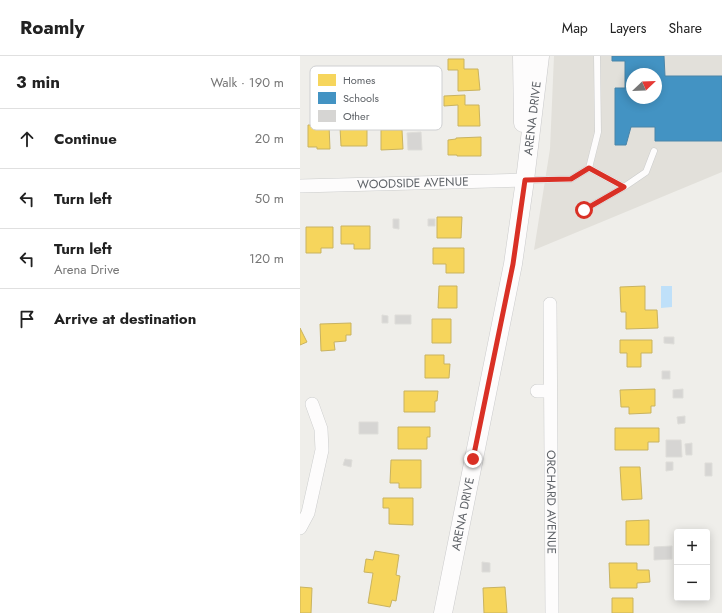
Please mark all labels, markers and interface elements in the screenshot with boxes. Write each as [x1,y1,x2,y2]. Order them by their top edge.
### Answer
text: Roamly [20,14,84,41]
text: Map [562,18,588,38]
text: Layers [610,18,646,38]
text: Share [668,18,702,38]
legend [310,66,442,130]
north arrow [626,68,662,104]
text: 3 min [16,70,60,94]
text: Homes [343,72,376,88]
text: Walk · 190 m [211,73,284,92]
street label: ARENA DRIVE [519,80,546,156]
text: Schools [343,90,380,106]
text: Other [343,108,370,124]
icon: ahead [16,128,38,150]
text: Continue [54,128,117,150]
text: 20 m [255,129,284,148]
street label: WOODSIDE AVENUE [357,173,469,193]
icon: left [16,188,38,210]
text: Turn left [54,188,112,210]
text: 50 m [255,189,284,208]
route start [575,201,593,219]
text: Turn left [54,238,112,260]
icon: left [16,248,38,270]
text: 120 m [249,249,284,268]
text: Arena Drive [54,260,119,279]
icon: arrive [16,308,38,330]
text: Arrive at destination [54,308,196,330]
route end [464,450,482,468]
street label: ORCHARD AVENUE [542,450,561,554]
street label: ARENA DRIVE [447,476,479,552]
map controls [674,529,710,601]
button: + [674,529,710,565]
button: − [674,565,710,601]

